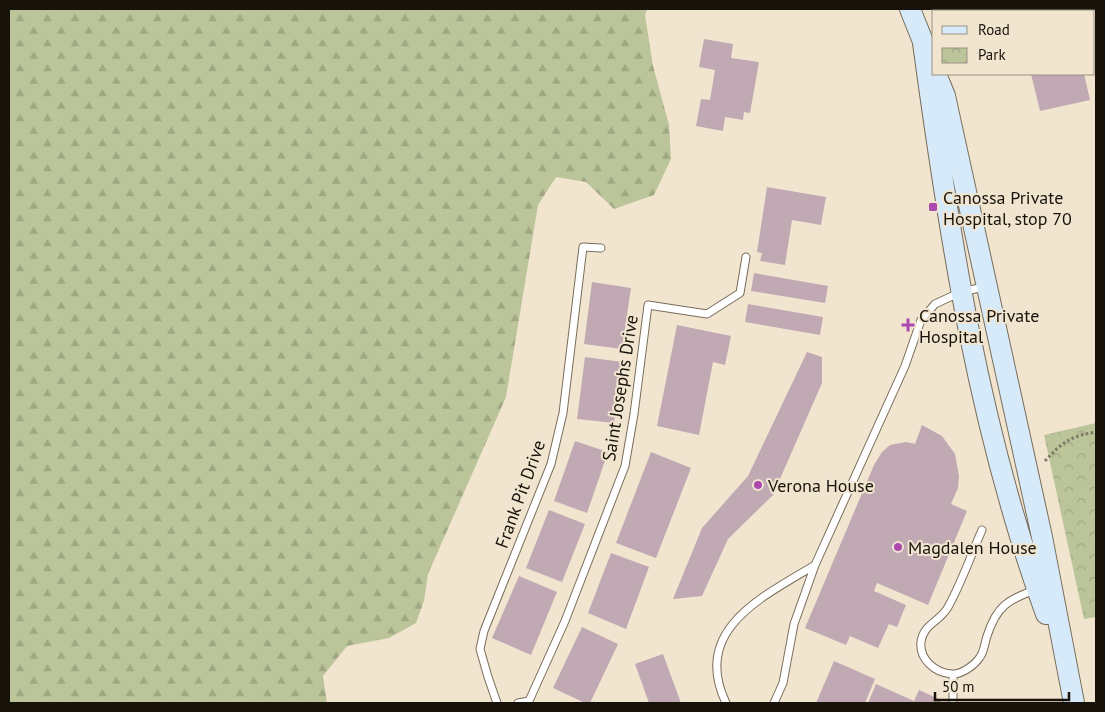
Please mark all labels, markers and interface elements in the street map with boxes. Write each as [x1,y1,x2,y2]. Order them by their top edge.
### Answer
legend [932,10,1095,75]
text: Road [978,20,1010,39]
text: Park [978,45,1006,64]
place label: Canossa Private Hospital, stop 70 [943,186,1072,230]
marker: Canossa Private Hospital, stop 70 [927,201,939,213]
place label: Canossa Private Hospital [919,304,1039,348]
street label: Saint Josephs Drive [597,313,643,463]
marker: Canossa Private Hospital [901,318,915,332]
street label: Frank Pit Drive [490,437,550,551]
place label: Verona House [767,474,874,497]
marker: Verona House [752,479,764,491]
place label: Magdalen House [908,536,1037,559]
marker: Magdalen House [892,541,904,553]
scale bar [935,670,1069,702]
text: 50 m [942,677,975,696]

